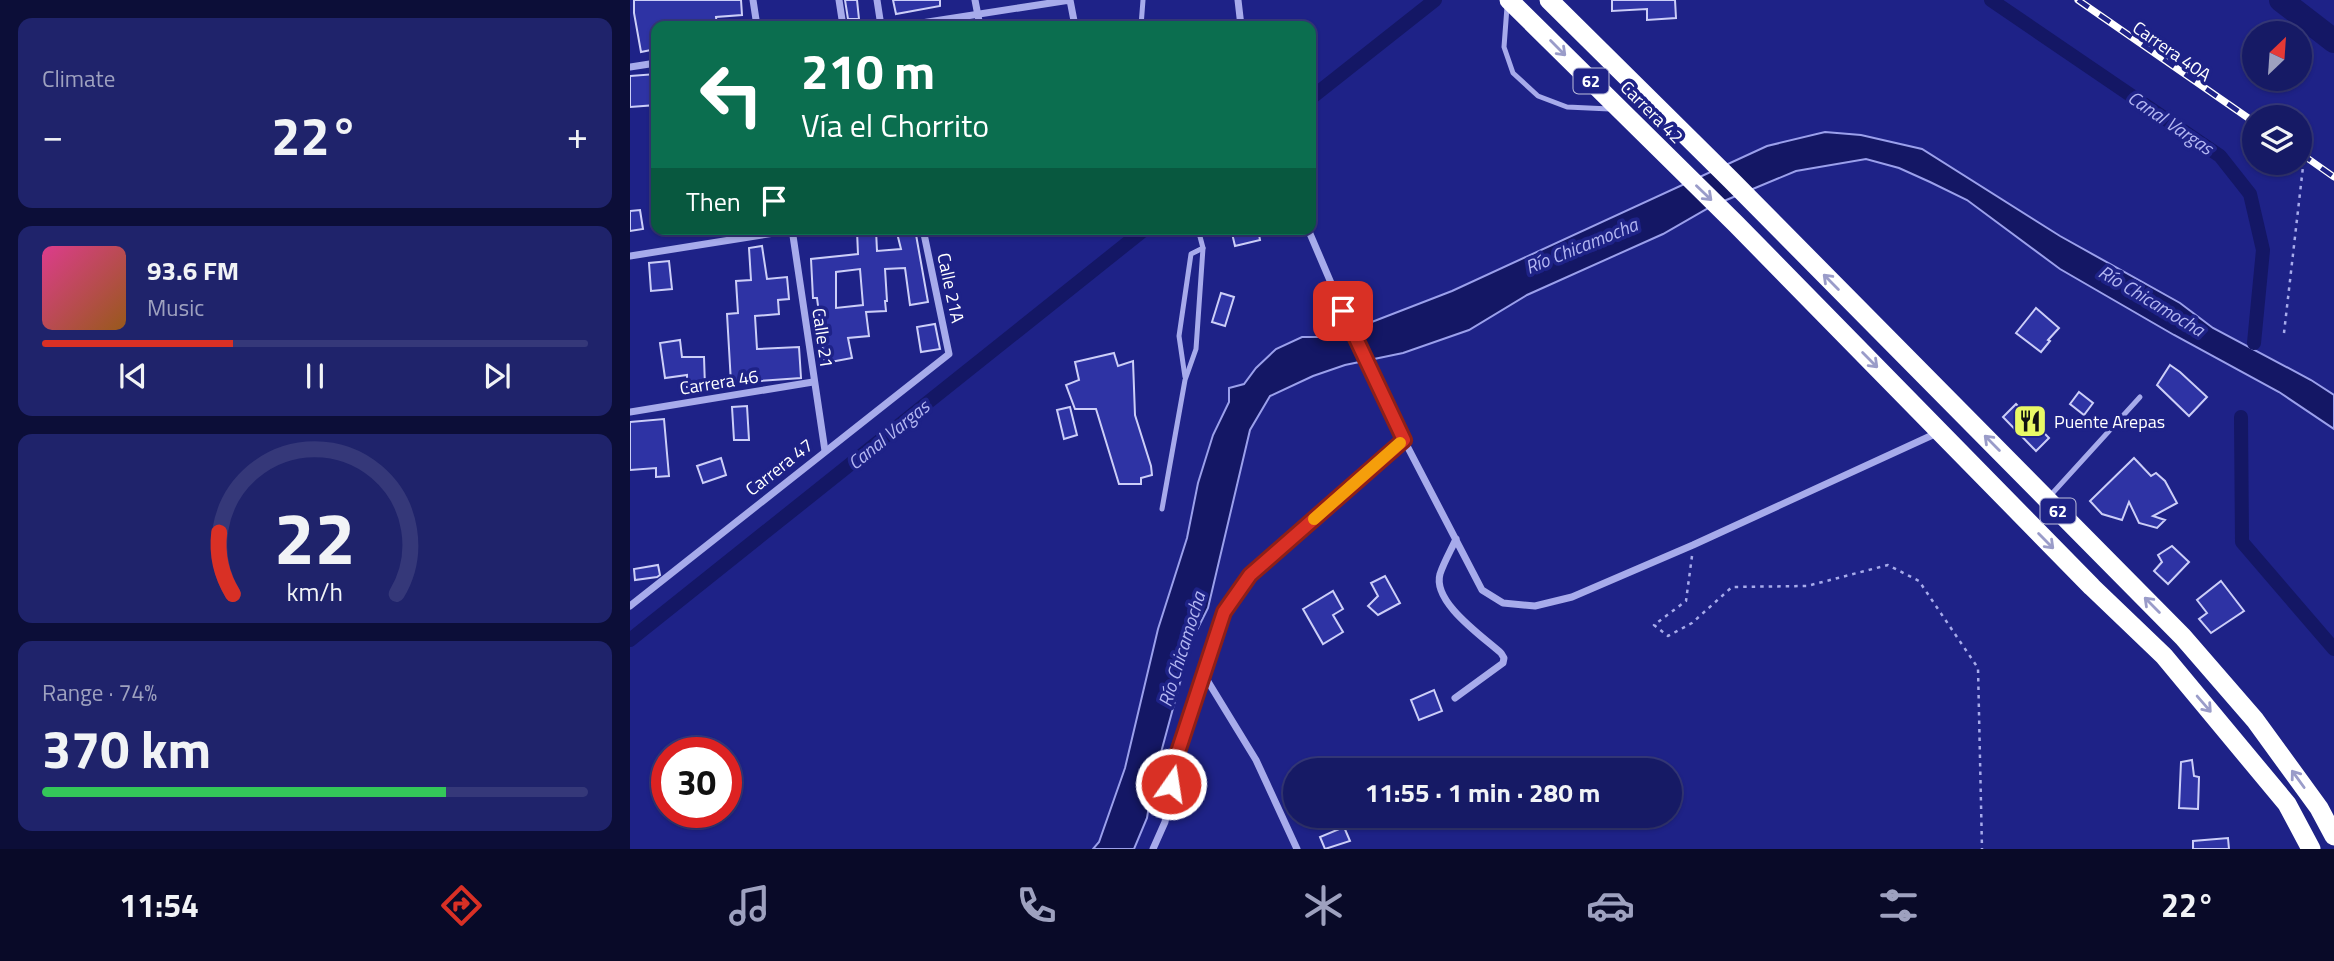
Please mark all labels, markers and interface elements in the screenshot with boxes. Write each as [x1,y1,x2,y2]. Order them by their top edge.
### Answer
street label: Carrera 40A [2127,14,2217,88]
north arrow [2242,21,2312,91]
map controls [2242,21,2312,175]
text: 210 m [801,33,935,108]
one-way arrow [1549,39,1566,56]
icon: left [686,49,777,140]
text: Climate [42,61,115,96]
road number: 62 [1574,68,1608,94]
street label: Carrera 42 [1614,74,1690,150]
water label: Canal Vargas [2122,83,2221,162]
text: 22° [271,96,359,175]
text: Vía el Chorrito [801,101,989,149]
button: layers [2242,105,2312,175]
text: − [42,106,63,164]
text: + [567,106,588,164]
text: Then [686,182,741,221]
icon: arrive [755,182,793,220]
one-way arrow [1695,185,1712,202]
water label: Río Chicamocha [1520,209,1643,281]
street label: Calle 21A [930,250,972,326]
text: 93.6 FM [147,251,239,290]
water label: Río Chicamocha [2094,257,2212,344]
one-way arrow [1823,274,1840,291]
pin [1313,281,1373,341]
text: Music [147,290,204,325]
icon: arrive [1324,292,1362,330]
street label: Calle 21 [805,306,841,370]
one-way arrow [1861,351,1878,368]
icon: previous [114,357,152,395]
icon: pause [296,357,334,395]
icon: next [478,357,516,395]
street label: Carrera 46 [678,362,760,402]
water label: Canal Vargas [841,391,937,476]
restaurant icon: Puente Arepas [2011,402,2049,440]
place label: Puente Arepas [2054,408,2165,435]
street label: Carrera 47 [739,432,819,502]
one-way arrow [1983,435,2000,452]
text: 22 [274,483,356,593]
road number: 62 [2040,498,2076,524]
one-way arrow [2037,532,2054,549]
text: km/h [287,573,343,611]
water label: Río Chicamocha [1150,586,1213,710]
one-way arrow [2143,597,2160,614]
text: Range · 74% [42,675,157,710]
one-way arrow [2196,694,2212,712]
text: 370 km [42,709,211,788]
speed limit sign: 30 [651,737,742,828]
position arrow [1134,747,1208,821]
one-way arrow [2291,770,2305,789]
text: 11:55 · 1 min · 280 m [1365,773,1600,812]
text: 11:54 [119,881,199,929]
icon: directions [437,881,486,930]
icon: music [725,881,774,930]
icon: phone [1012,881,1061,930]
icon: climate [1299,881,1348,930]
icon: car [1586,881,1635,930]
icon: filters [1874,881,1923,930]
text: 22° [2161,881,2215,929]

